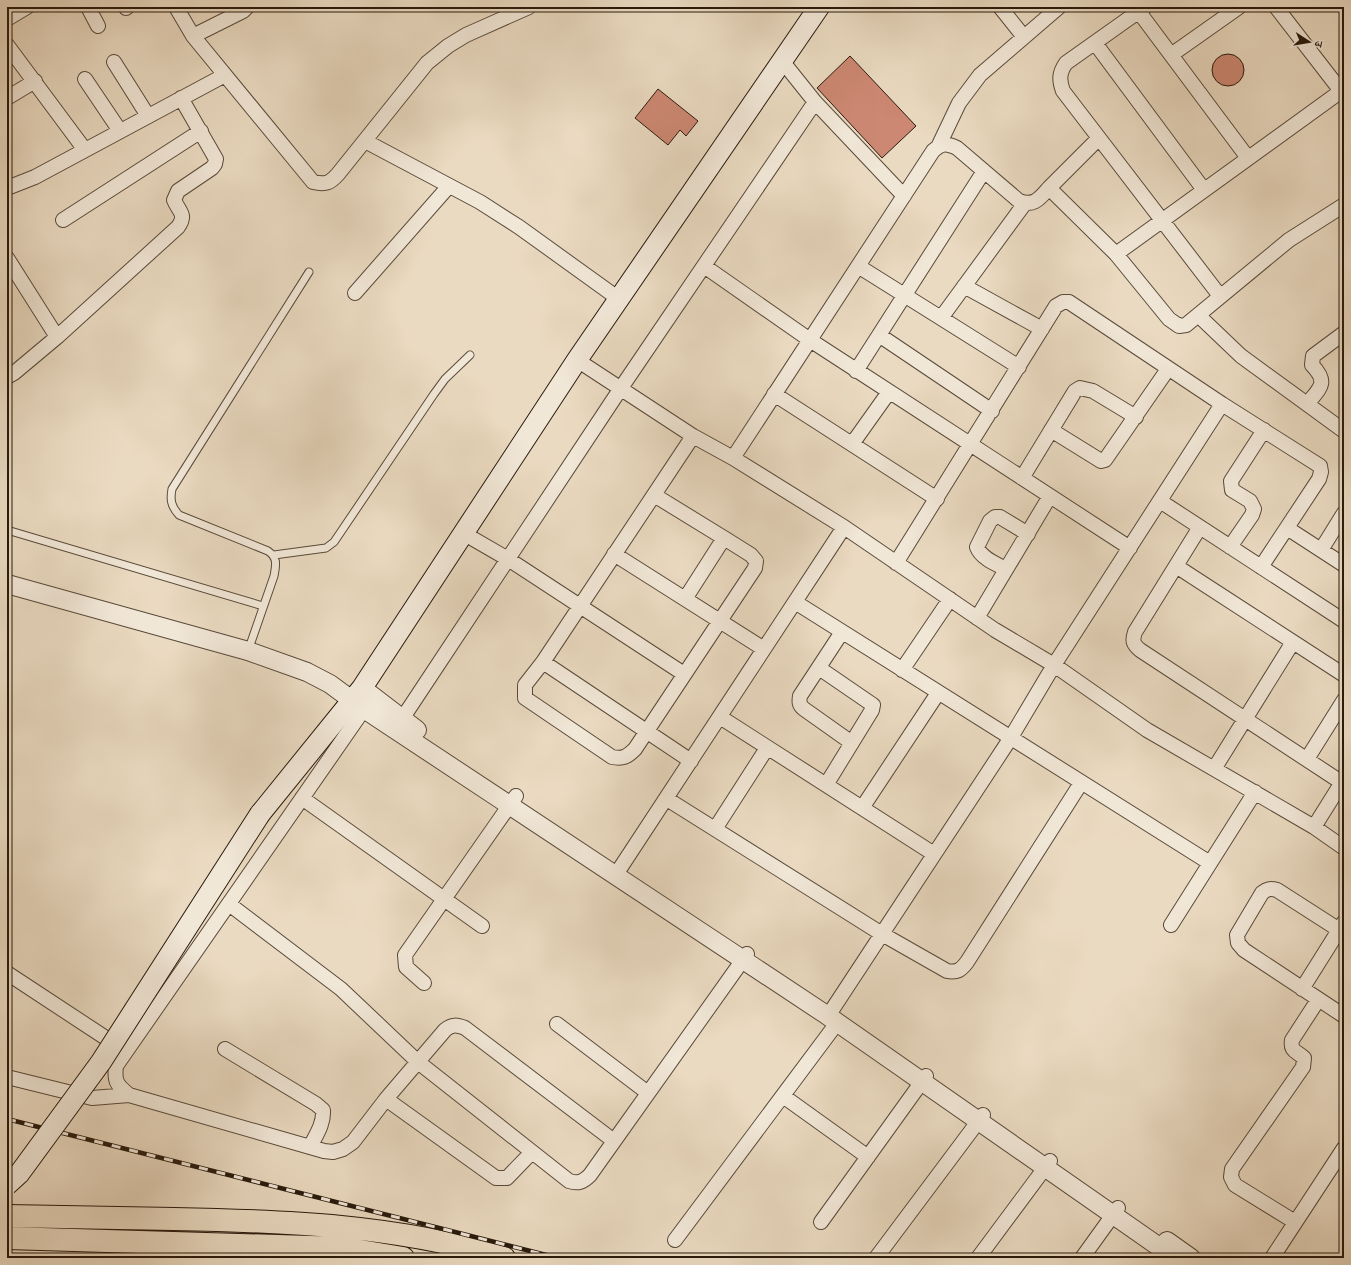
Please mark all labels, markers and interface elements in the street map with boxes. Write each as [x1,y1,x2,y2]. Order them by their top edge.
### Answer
north arrow [1289,22,1329,62]
text: उ [1309,38,1326,50]

